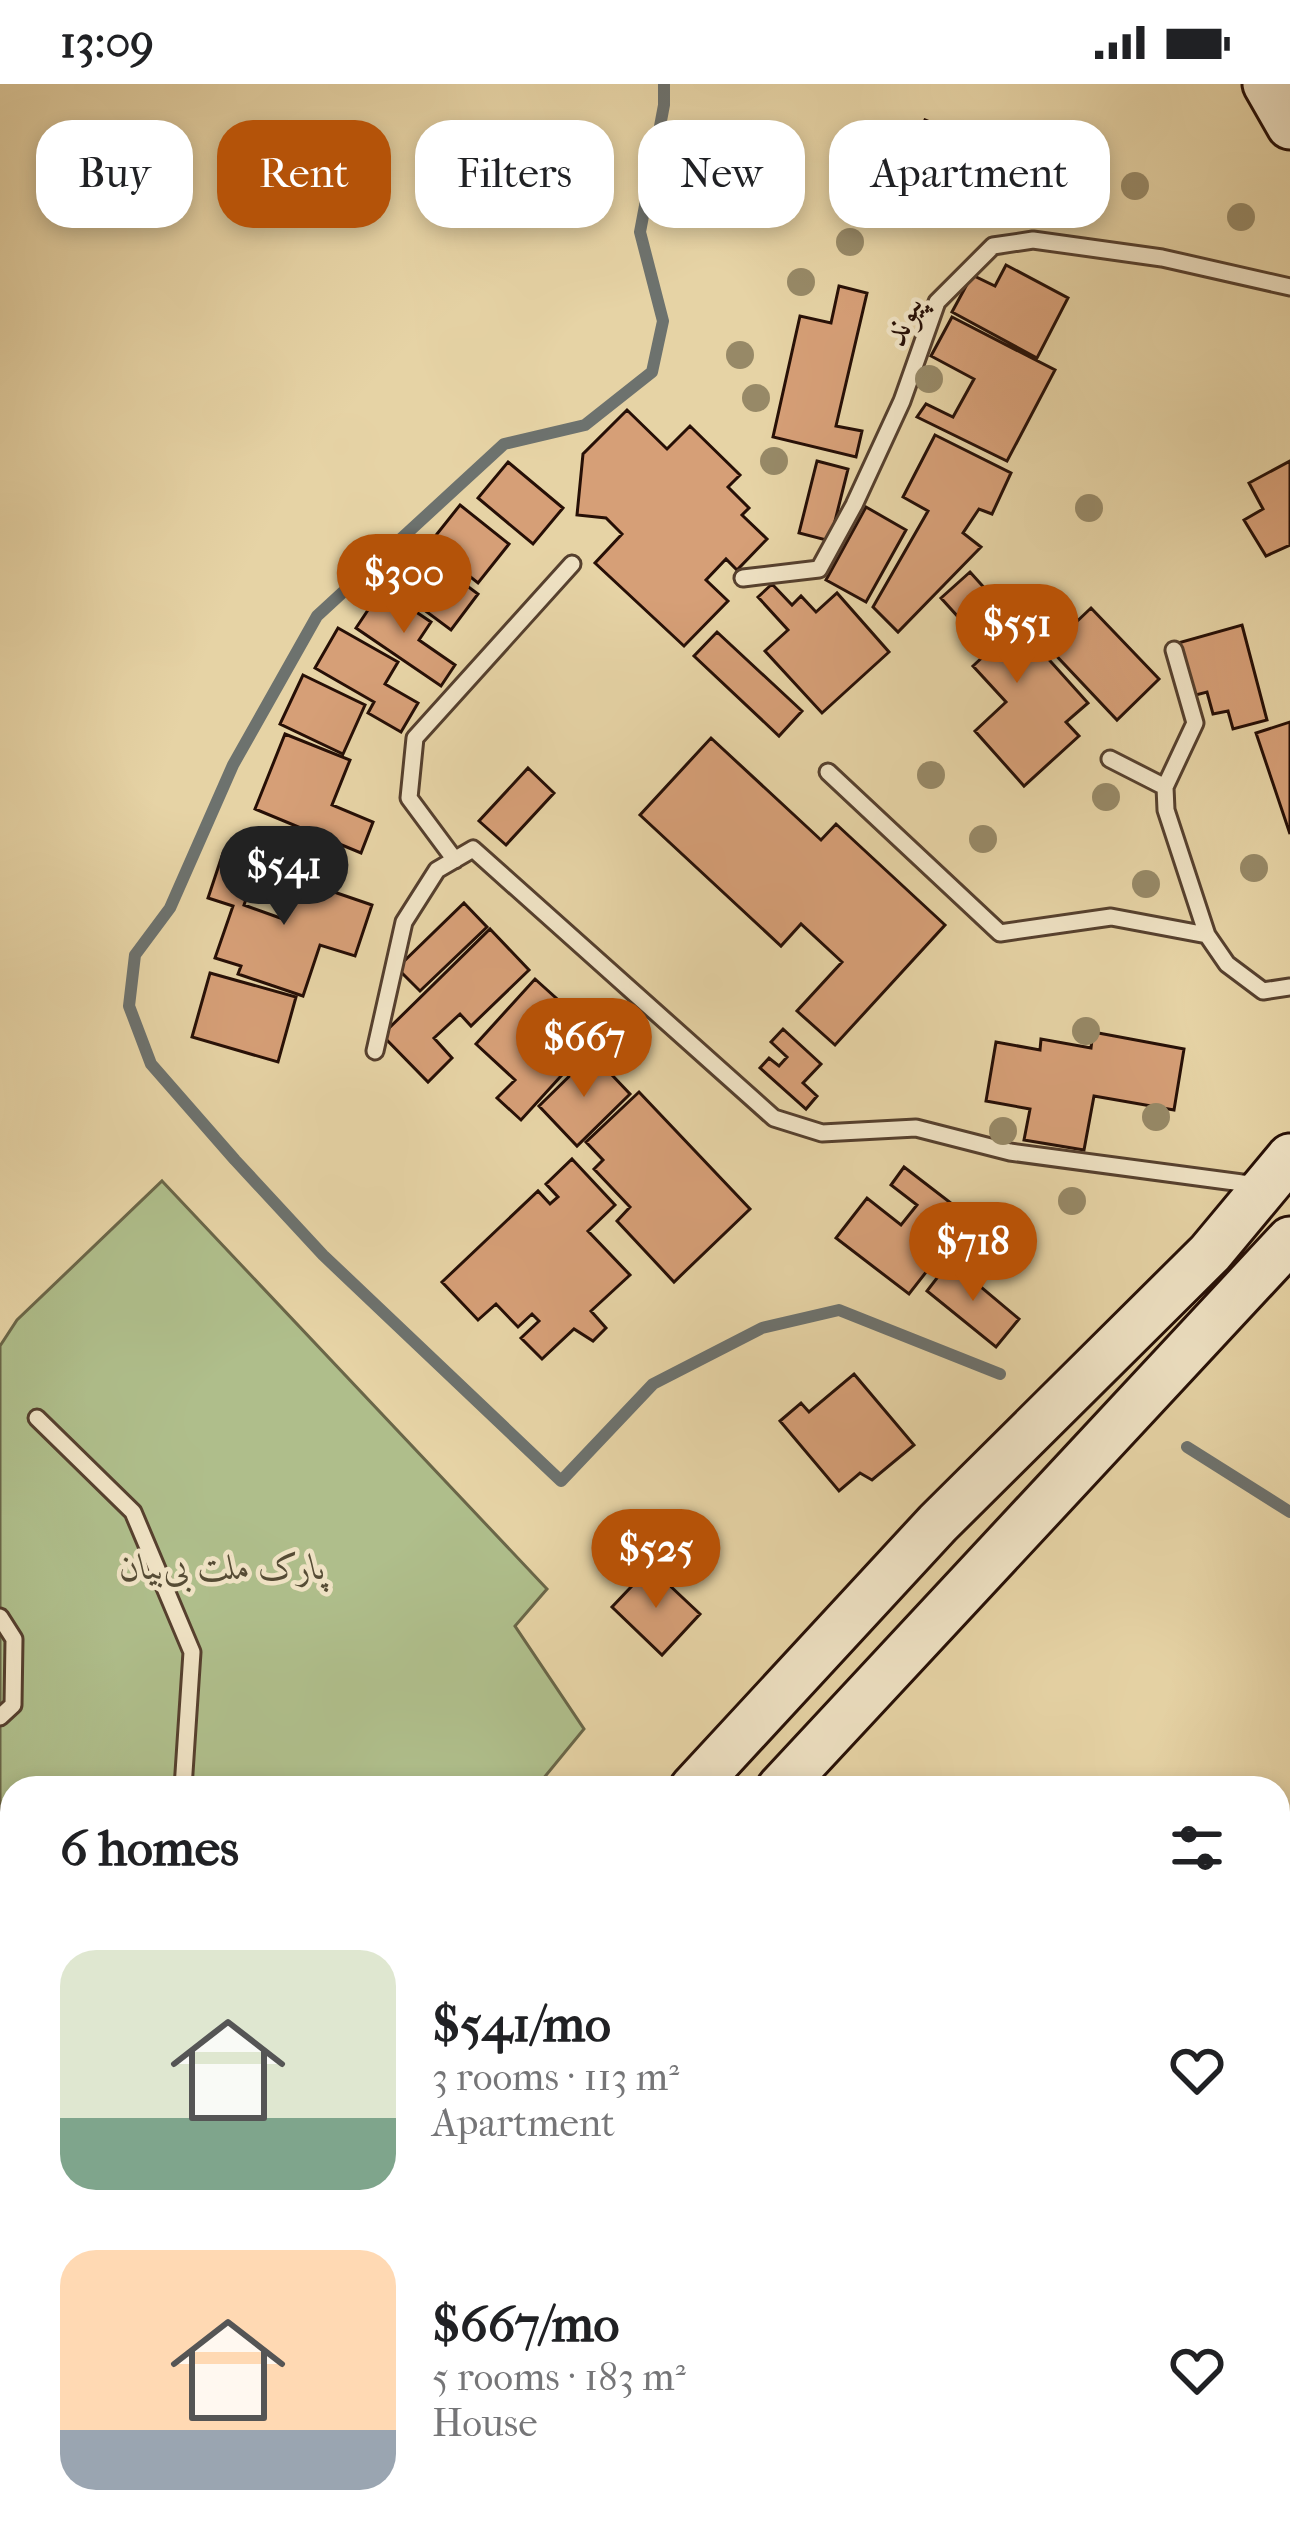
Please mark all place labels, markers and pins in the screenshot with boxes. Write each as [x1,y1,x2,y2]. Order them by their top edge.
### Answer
pin: $300 [333,534,475,636]
pin: $551 [946,584,1088,686]
pin: $541 [213,826,355,928]
pin: $667 [513,998,655,1100]
pin: $718 [902,1202,1044,1304]
pin: $525 [585,1509,727,1611]

